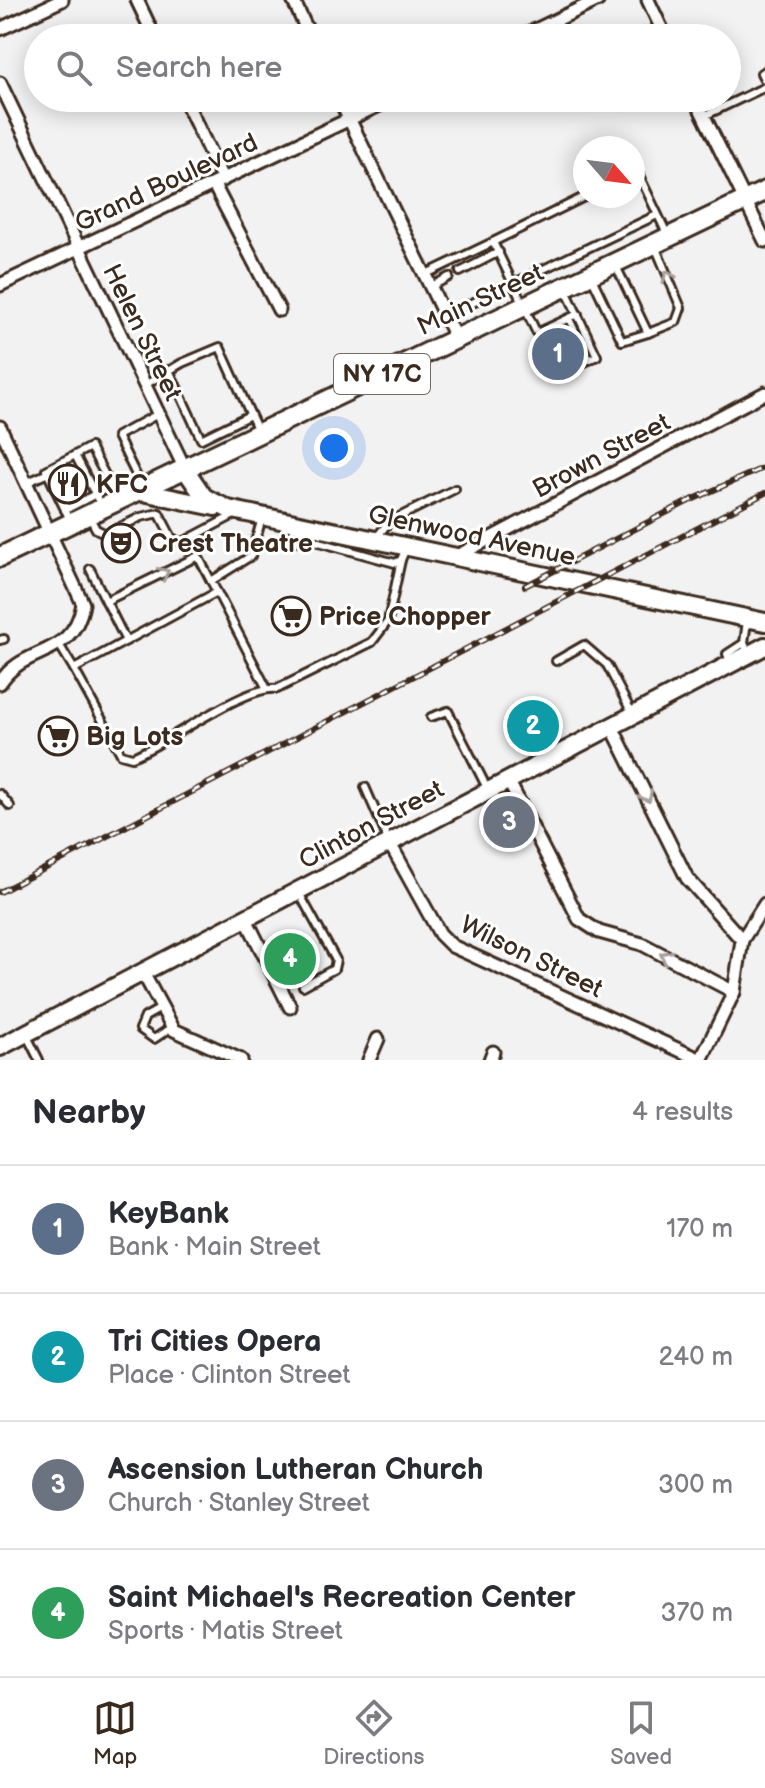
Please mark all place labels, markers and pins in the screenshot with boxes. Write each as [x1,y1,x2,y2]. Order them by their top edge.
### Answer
pin: 1 [532,324,584,384]
restaurant icon: KFC [47,463,89,505]
place label: KFC [96,470,148,501]
theatre icon: Crest Theatre [100,522,142,564]
place label: Crest Theatre [149,529,313,560]
supermarket icon: Price Chopper [270,595,312,637]
place label: Price Chopper [319,602,491,633]
pin: 2 [507,696,559,756]
supermarket icon: Big Lots [37,715,79,757]
place label: Big Lots [86,722,184,753]
pin: 3 [483,792,535,852]
pin: 4 [264,929,316,989]

